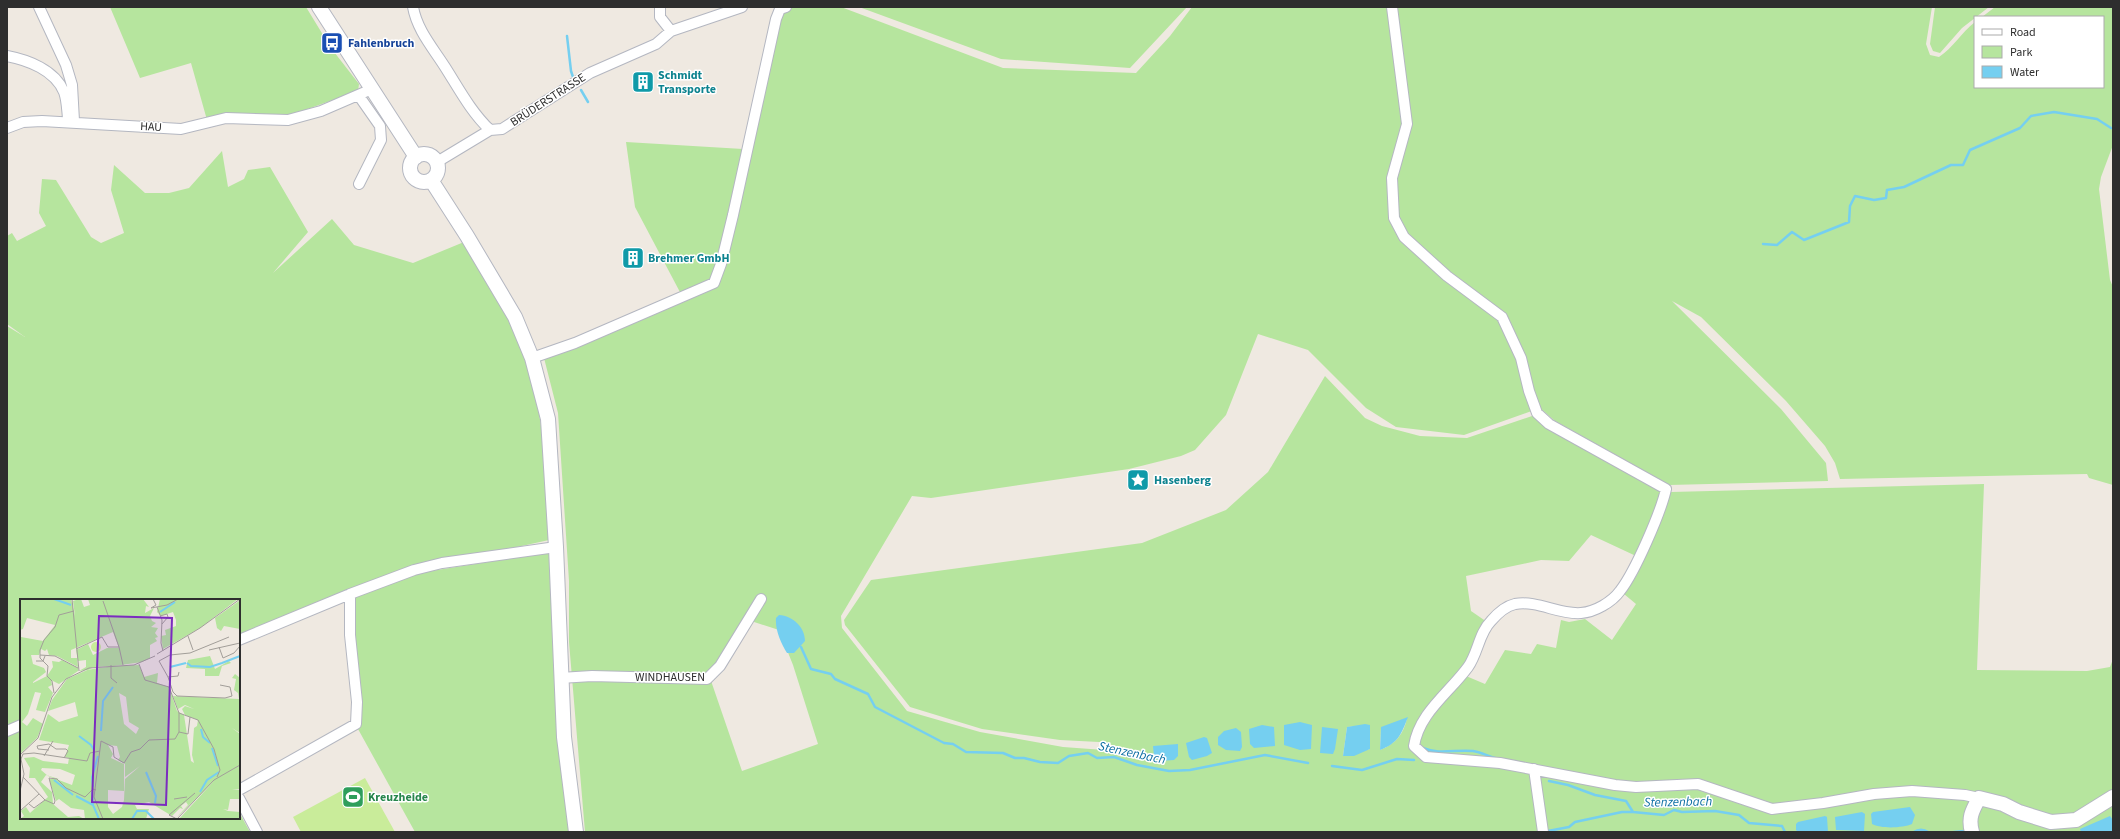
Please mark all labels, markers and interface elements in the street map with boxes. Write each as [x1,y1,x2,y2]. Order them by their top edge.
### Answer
legend [1974,16,2104,88]
text: Road [2010,24,2036,41]
bus stop icon: Fahlenbruch [319,30,345,56]
place label: Fahlenbruch [348,35,415,52]
text: Park [2010,44,2032,61]
text: Water [2010,64,2040,81]
place label: Schmidt Transporte [658,67,716,98]
street label: BRÜDERSTRASSE [507,69,589,131]
building icon: Schmidt Transporte [630,69,656,95]
street label: HAU [140,118,162,136]
building icon: Brehmer GmbH [620,245,646,271]
place label: Brehmer GmbH [648,250,730,267]
place icon: Hasenberg [1125,467,1151,493]
place label: Hasenberg [1154,472,1212,489]
inset map [20,599,240,819]
street label: WINDHAUSEN [635,669,705,686]
water label: Stenzenbach [1097,737,1167,769]
sports icon: Kreuzheide [340,784,366,810]
place label: Kreuzheide [368,789,428,806]
water label: Stenzenbach [1644,792,1713,812]

